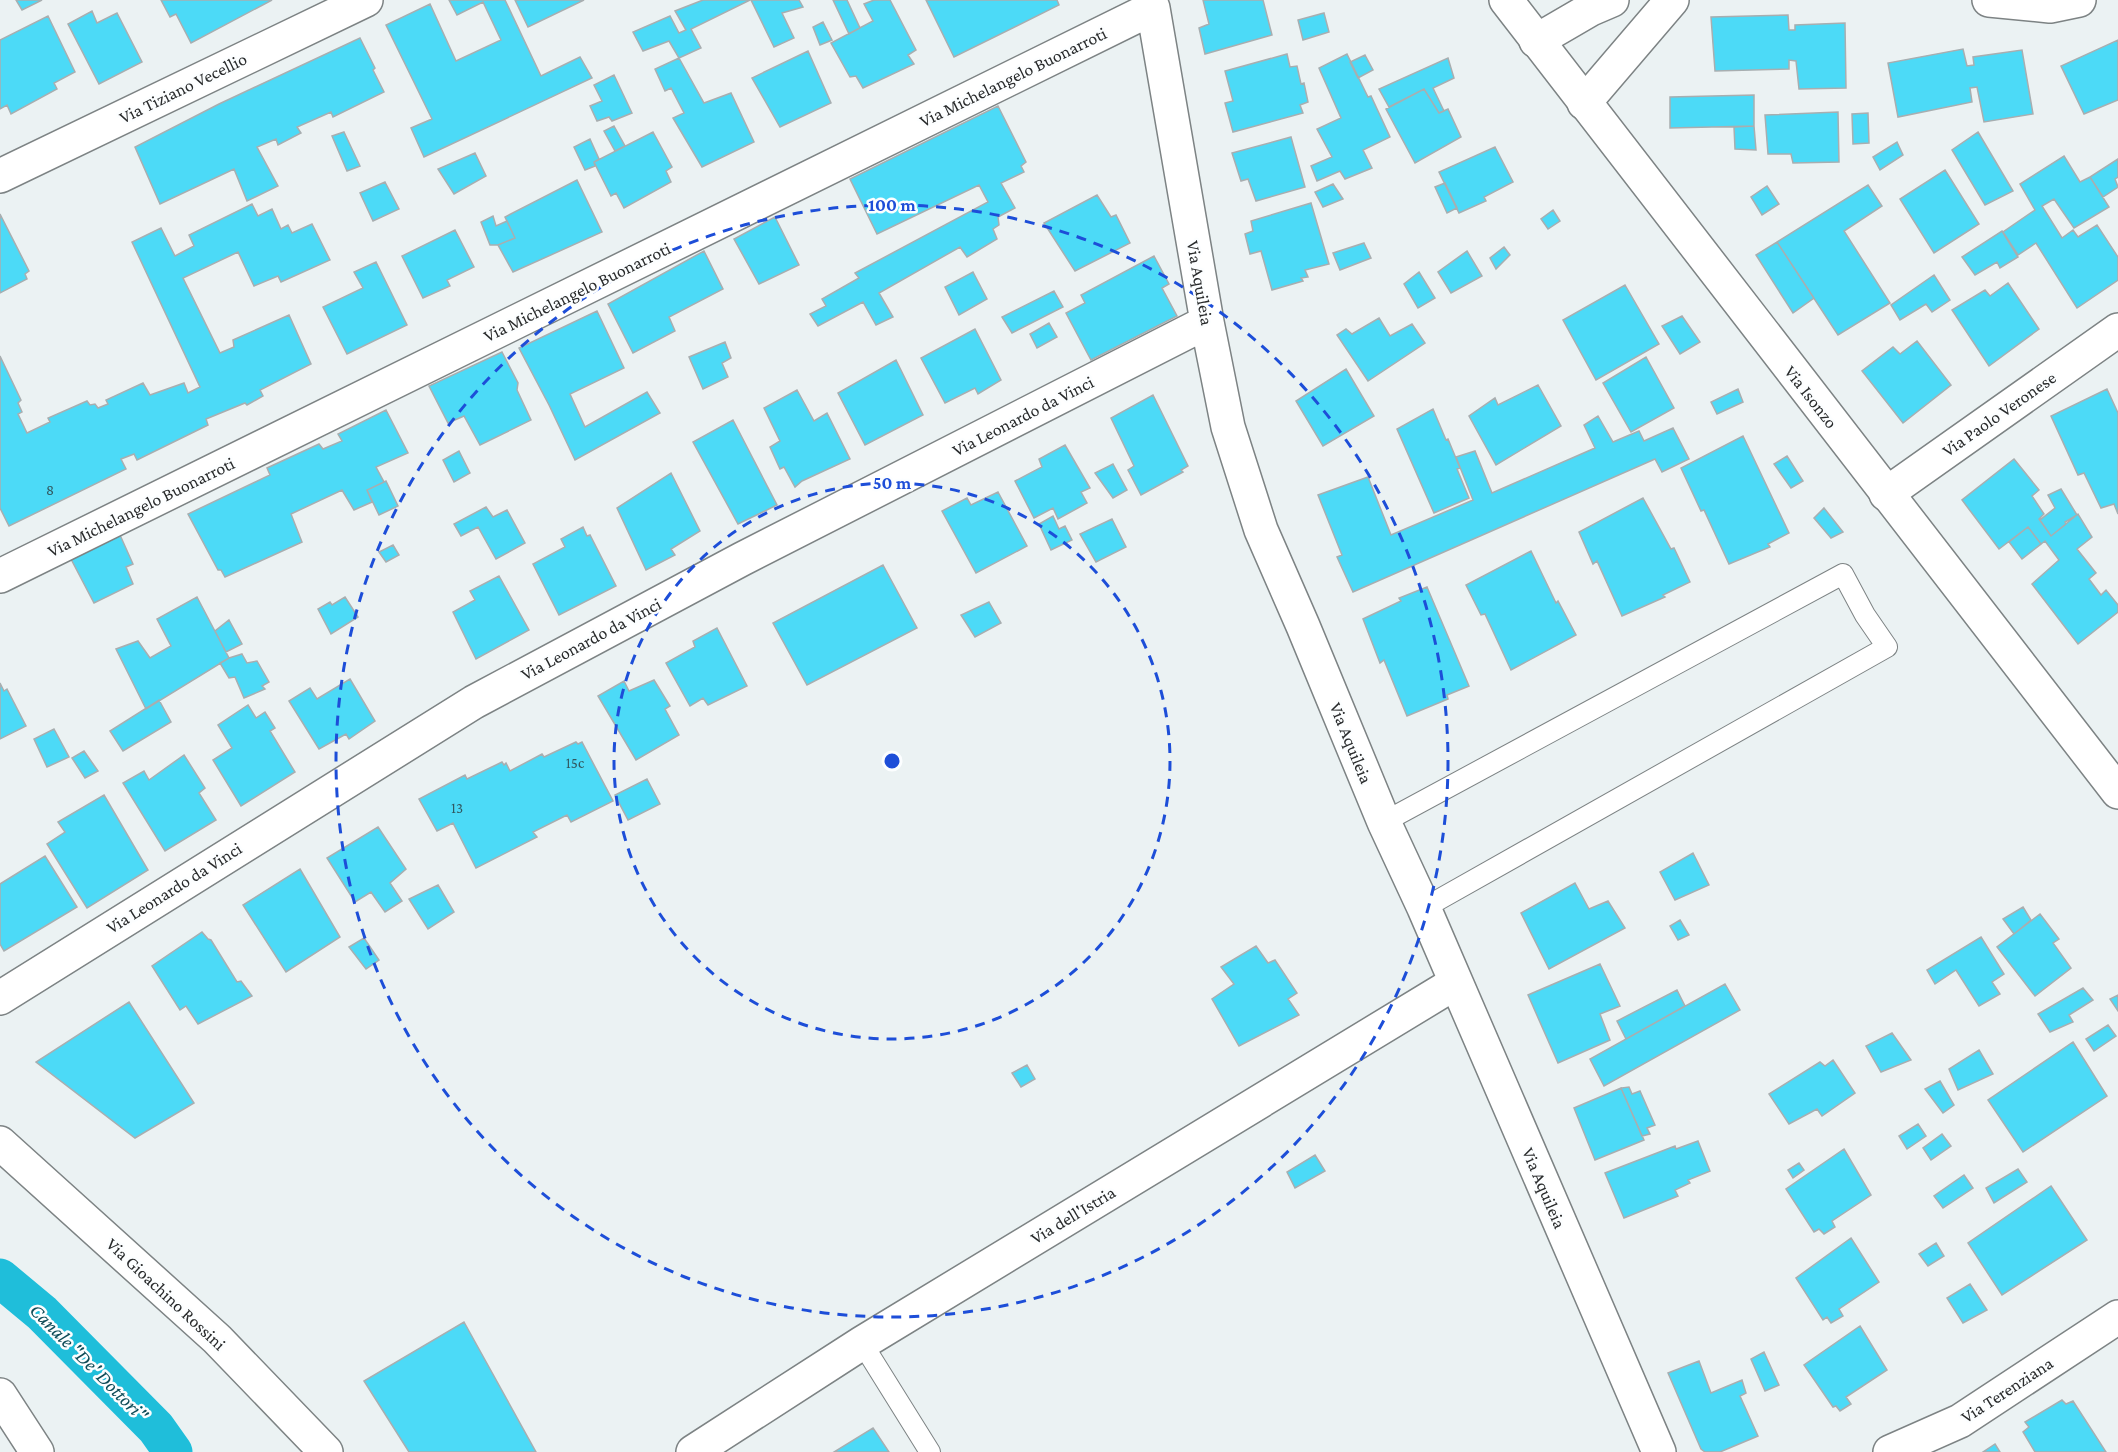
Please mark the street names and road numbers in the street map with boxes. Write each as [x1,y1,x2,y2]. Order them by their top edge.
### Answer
street label: Via Michelangelo Buonarroti [916,23,1110,131]
street label: Via Tiziano Vecellio [116,48,250,128]
street label: Via Michelangelo Buonarroti [480,238,674,346]
street label: Via Aquileia [1183,239,1217,327]
street label: Via Isonzo [1780,362,1842,432]
street label: Via Paolo Veronese [1938,367,2060,461]
street label: Via Leonardo da Vinci [949,372,1097,460]
street label: Via Michelangelo Buonarroti [44,453,238,561]
street label: Via Leonardo da Vinci [518,593,665,684]
street label: Via Aquileia [1326,699,1376,787]
street label: Via Leonardo da Vinci [103,838,246,938]
street label: Via Aquileia [1518,1145,1570,1231]
street label: Via dell'Istria [1027,1182,1119,1248]
street label: Via Gioachino Rossini [102,1234,230,1355]
street label: Via Terenziana [1957,1353,2057,1427]

